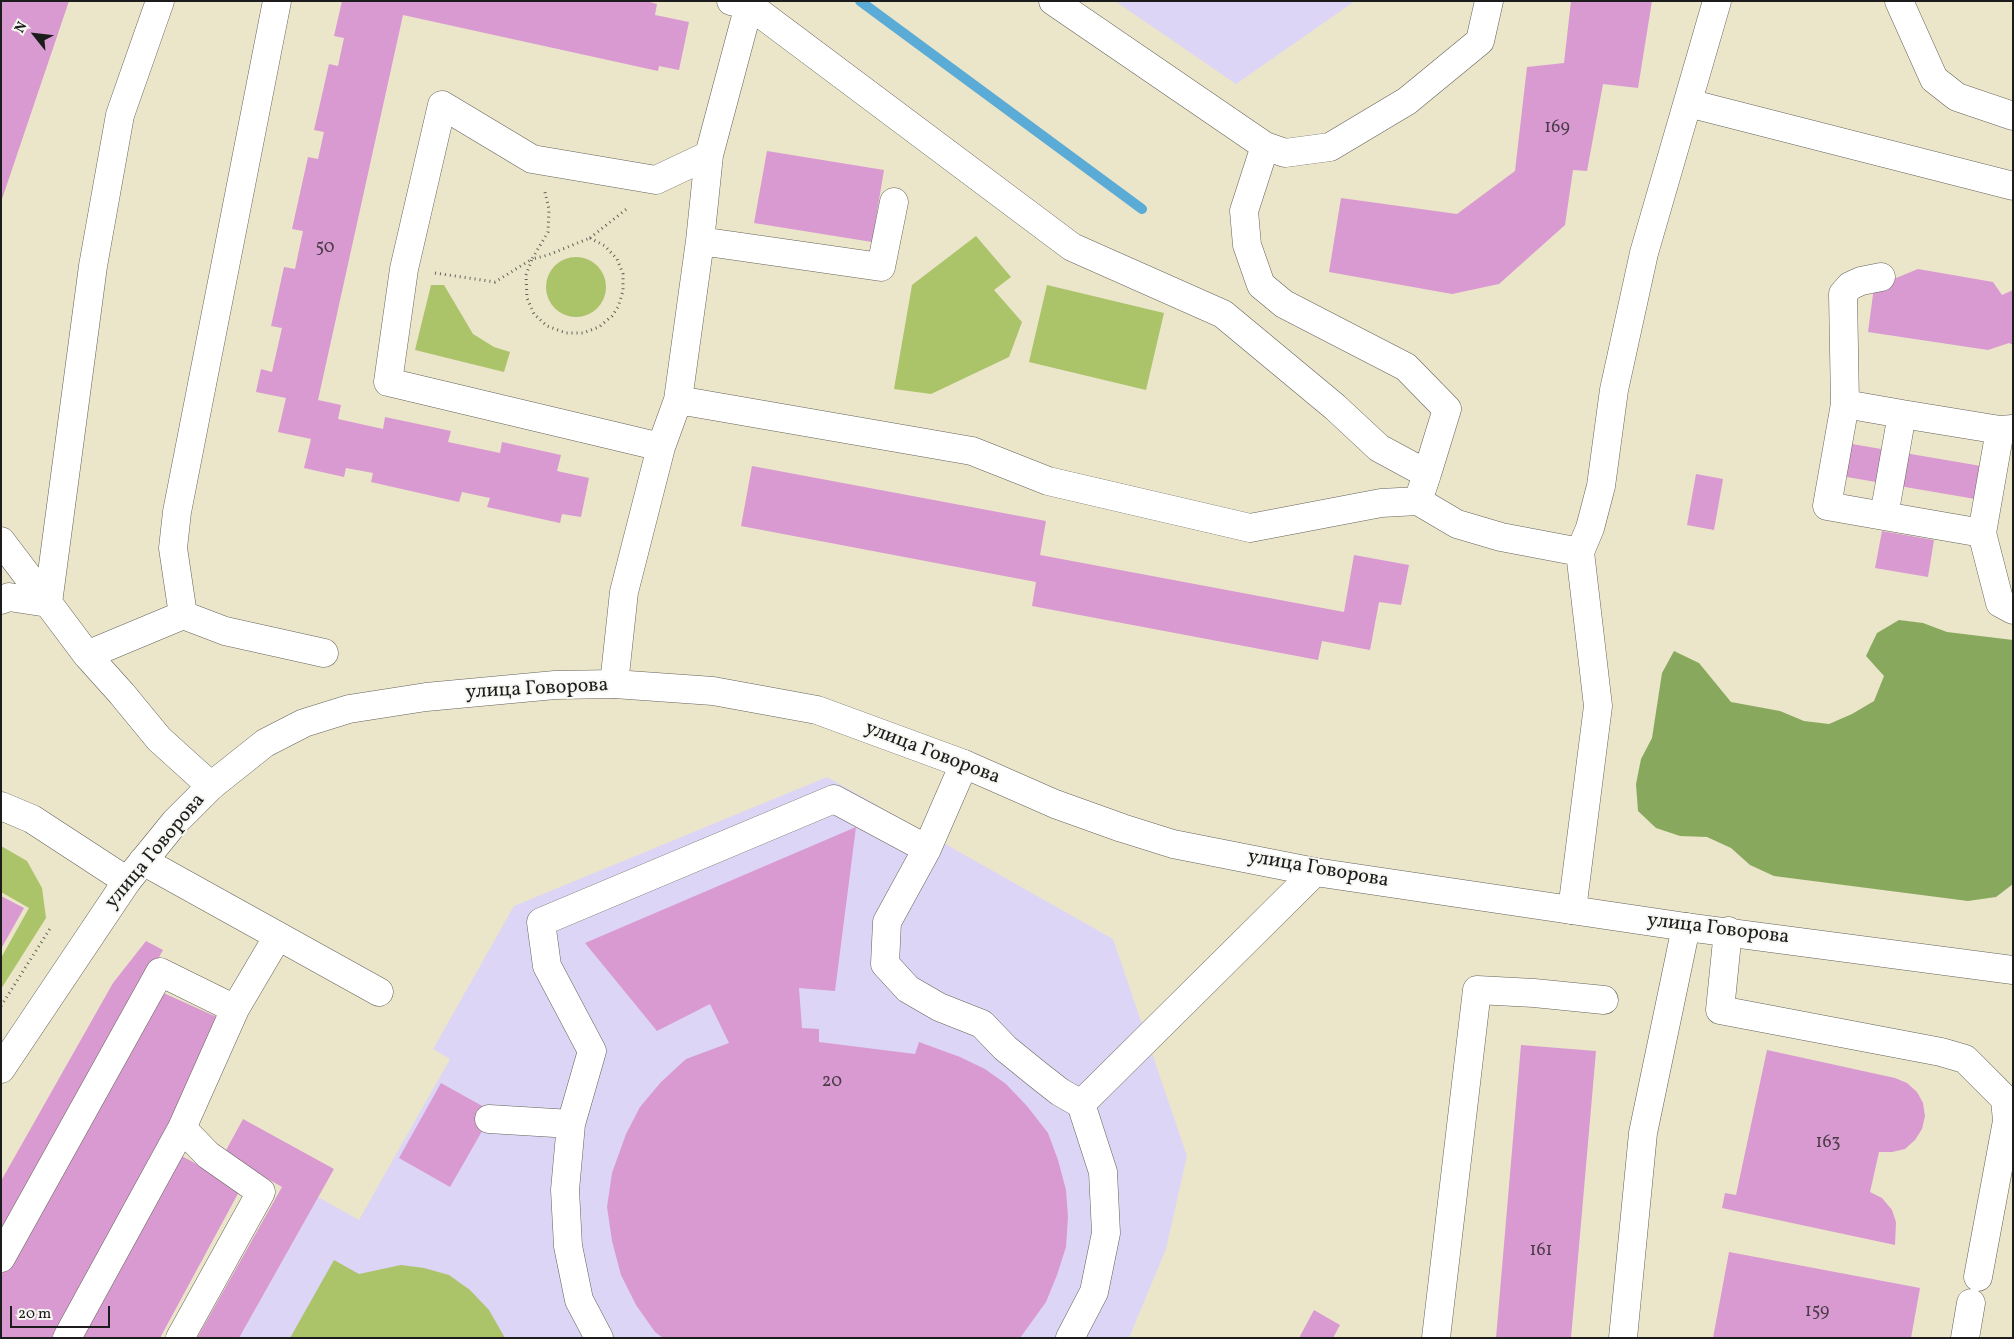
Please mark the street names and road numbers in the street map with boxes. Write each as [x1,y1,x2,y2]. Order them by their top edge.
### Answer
street label: улица Говорова [465,674,609,706]
street label: улица Говорова [861,717,1003,791]
street label: улица Говорова [101,789,211,915]
street label: улица Говорова [1245,846,1391,894]
street label: улица Говорова [1646,909,1790,951]

